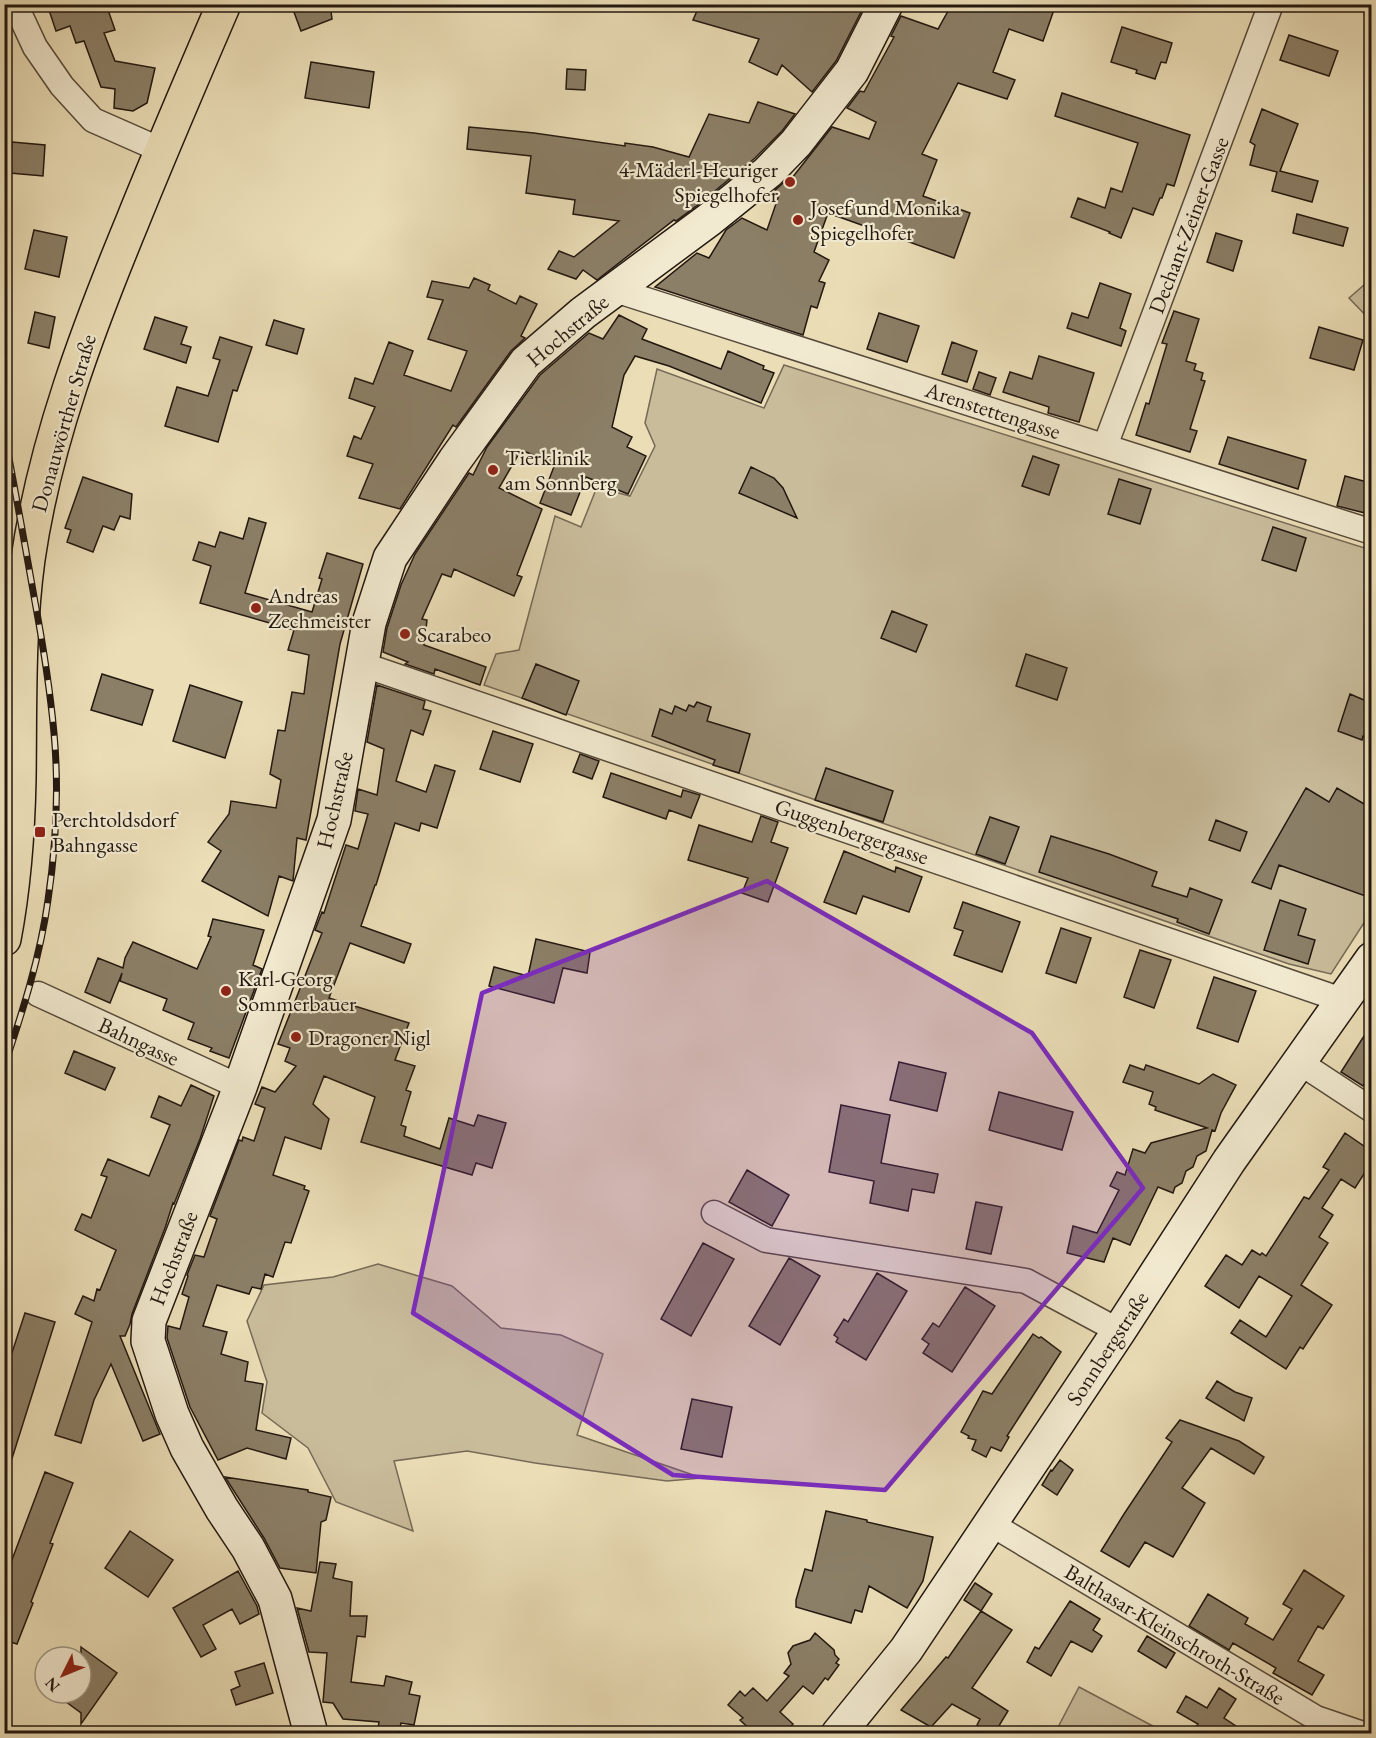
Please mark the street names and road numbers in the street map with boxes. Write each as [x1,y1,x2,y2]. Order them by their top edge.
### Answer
street label: Dechant-Zeiner-Gasse [1141,132,1236,318]
street label: Hochstraße [520,287,615,373]
street label: Donauwörther Straße [24,330,103,515]
street label: Arenstettengasse [921,375,1065,446]
street label: Hochstraße [309,748,360,852]
street label: Guggenbergergasse [771,792,933,872]
street label: Bahngasse [94,1010,184,1073]
street label: Hochstraße [142,1206,205,1310]
street label: Sonnbergstraße [1060,1285,1155,1411]
street label: Balthasar-Kleinschroth-Straße [1059,1557,1291,1712]

